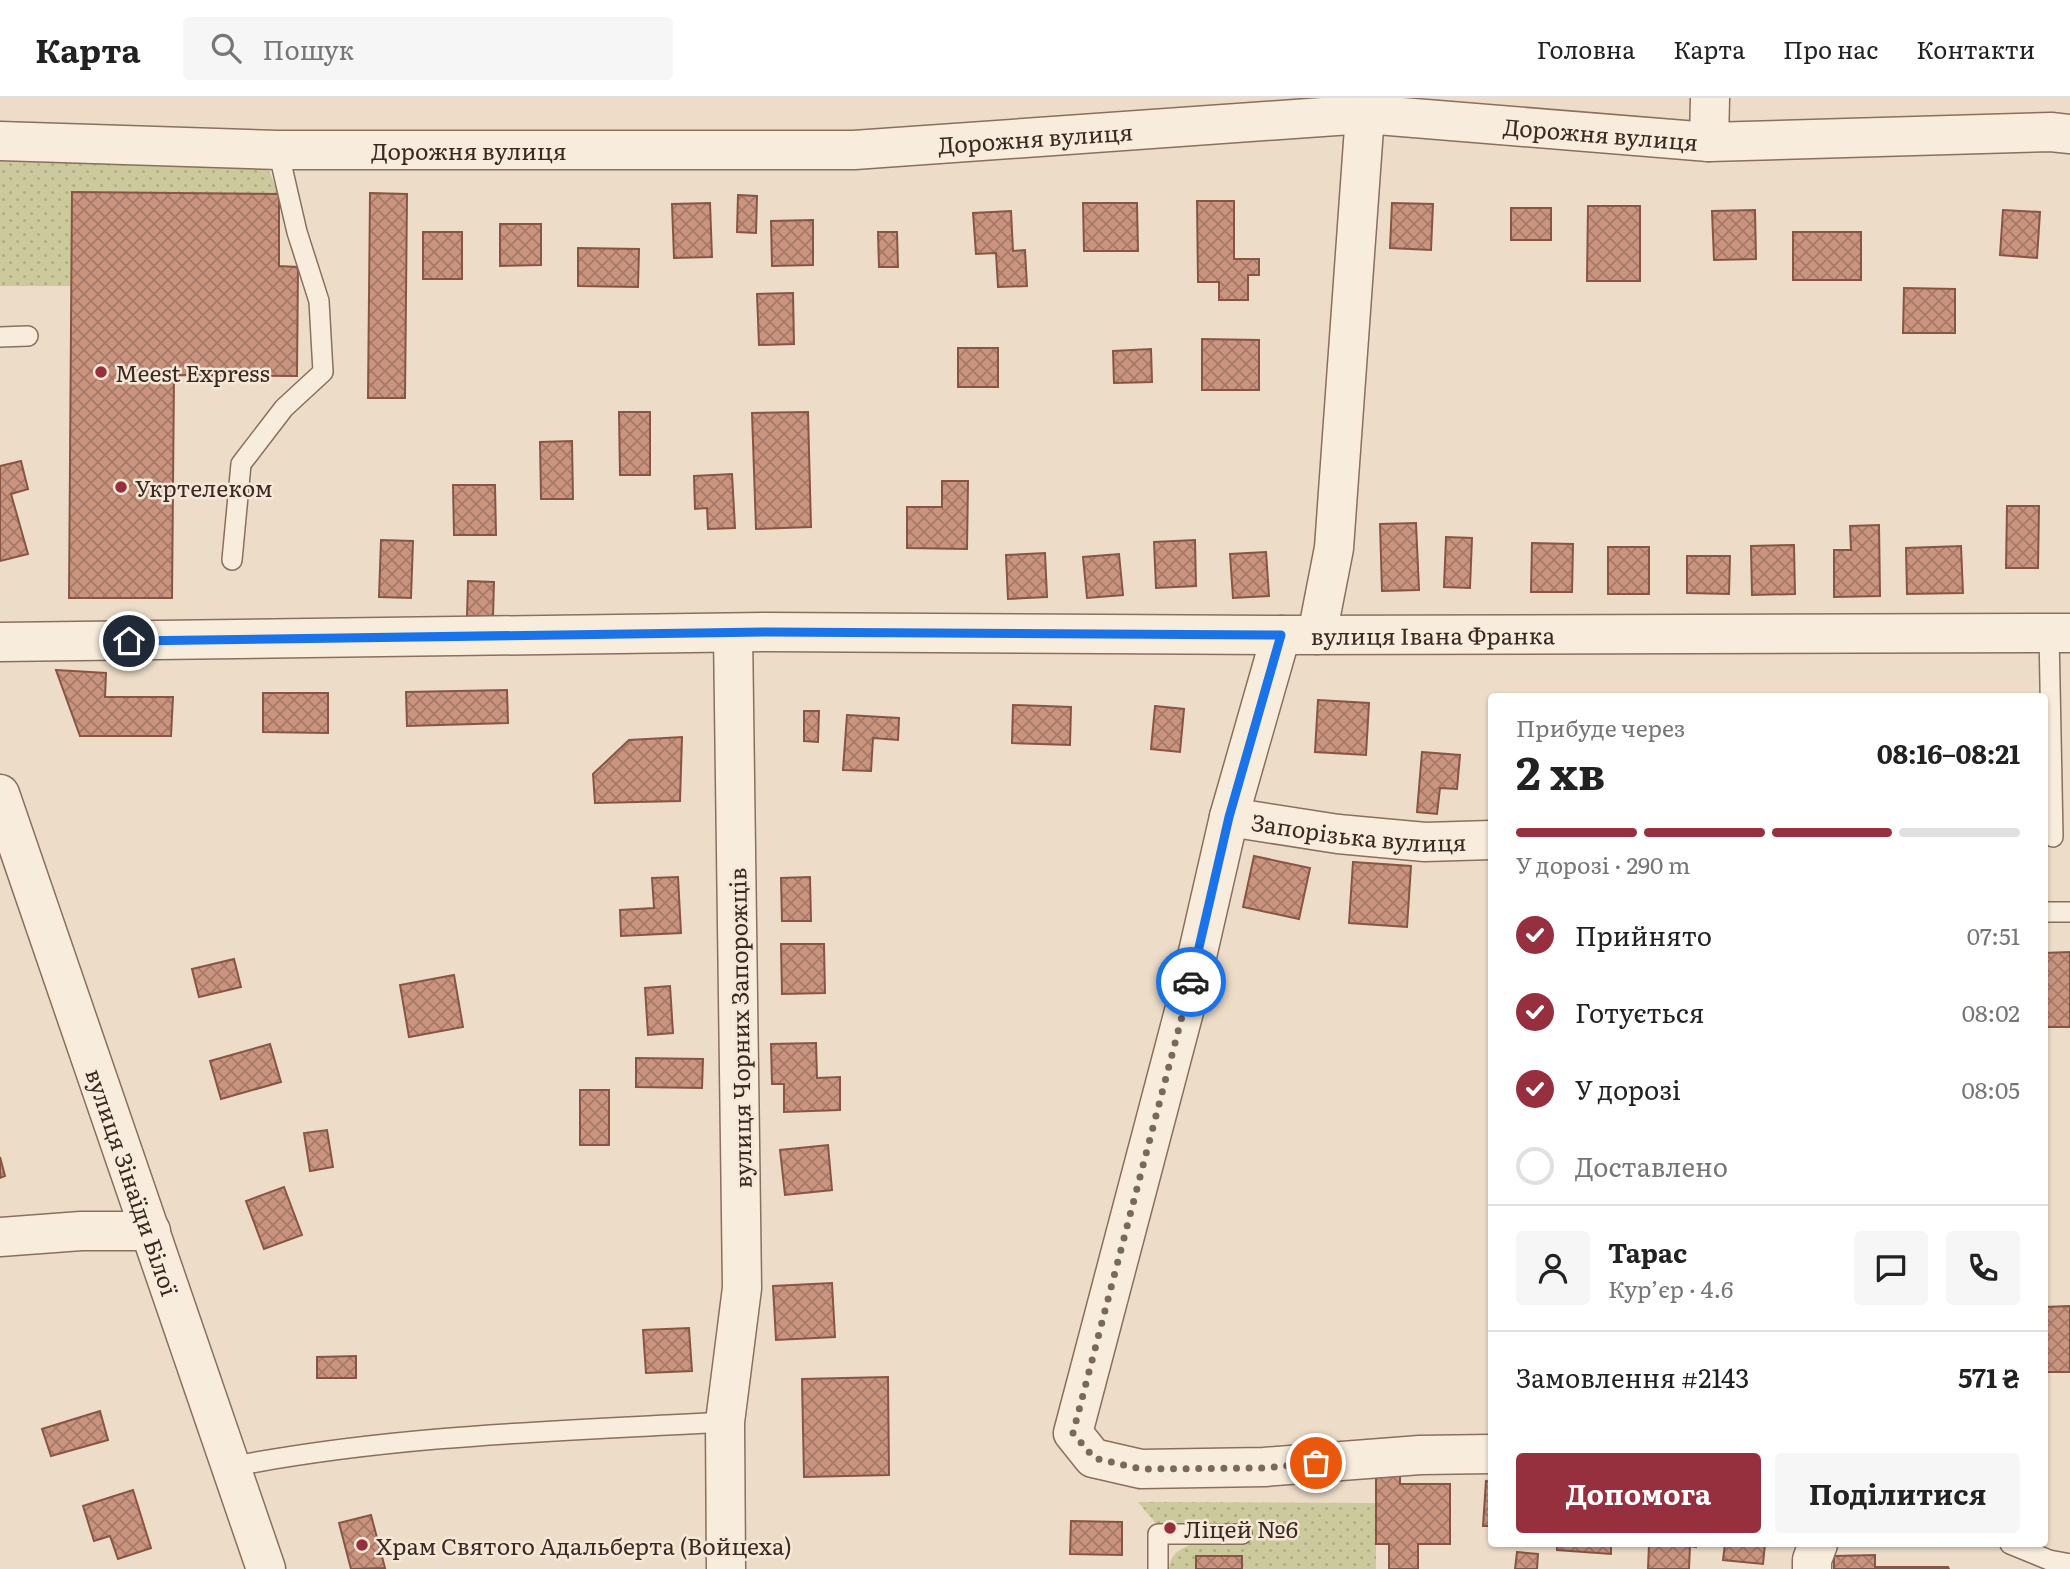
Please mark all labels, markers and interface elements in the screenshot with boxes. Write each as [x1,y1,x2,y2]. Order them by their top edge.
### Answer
search box [183,17,673,80]
text: Карта [35,24,141,73]
icon: search [207,29,245,67]
text: Пошук [263,29,354,68]
text: Головна [1537,31,1635,66]
text: Карта [1673,31,1745,66]
text: Про нас [1783,31,1878,66]
text: Контакти [1916,31,2035,66]
street label: Дорожня вулиця [1502,108,1700,158]
street label: Дорожня вулиця [937,113,1134,161]
street label: Дорожня вулиця [371,133,566,167]
place label: Meest Express [115,355,270,389]
marker: Meest Express [93,364,109,380]
place label: Укртелеком [135,470,273,504]
marker: Укртелеком [113,479,129,495]
pin [99,611,159,671]
street label: вулиця Івана Франка [1311,617,1556,652]
icon: home [110,622,148,660]
text: Прибуде через [1516,710,1685,744]
text: 08:16–08:21 [1877,733,2020,772]
text: 2 хв [1516,736,1605,804]
street label: Запорізька вулиця [1249,804,1467,859]
text: У дорозі · 290 m [1516,847,1690,881]
street label: вулиця Чорних Запорожців [719,867,759,1189]
text: Прийнято [1575,915,1712,954]
icon: check [1516,916,1554,954]
text: 07:51 [1967,918,2020,952]
courier [1156,947,1226,1017]
icon: car [1172,963,1210,1001]
text: Готується [1575,992,1704,1031]
icon: check [1516,993,1554,1031]
text: 08:02 [1962,995,2020,1029]
street label: вулиця Зінаїди Білої [78,1063,188,1300]
text: У дорозі [1575,1069,1681,1108]
icon: check [1516,1070,1554,1108]
text: 08:05 [1961,1072,2020,1106]
text: Доставлено [1575,1146,1728,1185]
button: person [1516,1231,1590,1305]
button: chat [1854,1231,1928,1305]
button: phone [1946,1231,2020,1305]
text: Тарас [1608,1232,1687,1271]
text: Кур’єр · 4.6 [1608,1271,1733,1305]
text: Замовлення #2143 [1516,1357,1749,1396]
text: 571 ₴ [1958,1357,2020,1396]
pin [1286,1433,1346,1493]
icon: bag [1297,1444,1335,1482]
button: Допомога [1516,1453,1761,1533]
button: Поділитися [1775,1453,2020,1533]
place label: Ліцей №6 [1184,1511,1298,1545]
marker: Ліцей №6 [1162,1520,1178,1536]
place label: Храм Святого Адальберта (Войцеха) [376,1528,792,1562]
marker: Храм Святого Адальберта (Войцеха) [354,1537,370,1553]

